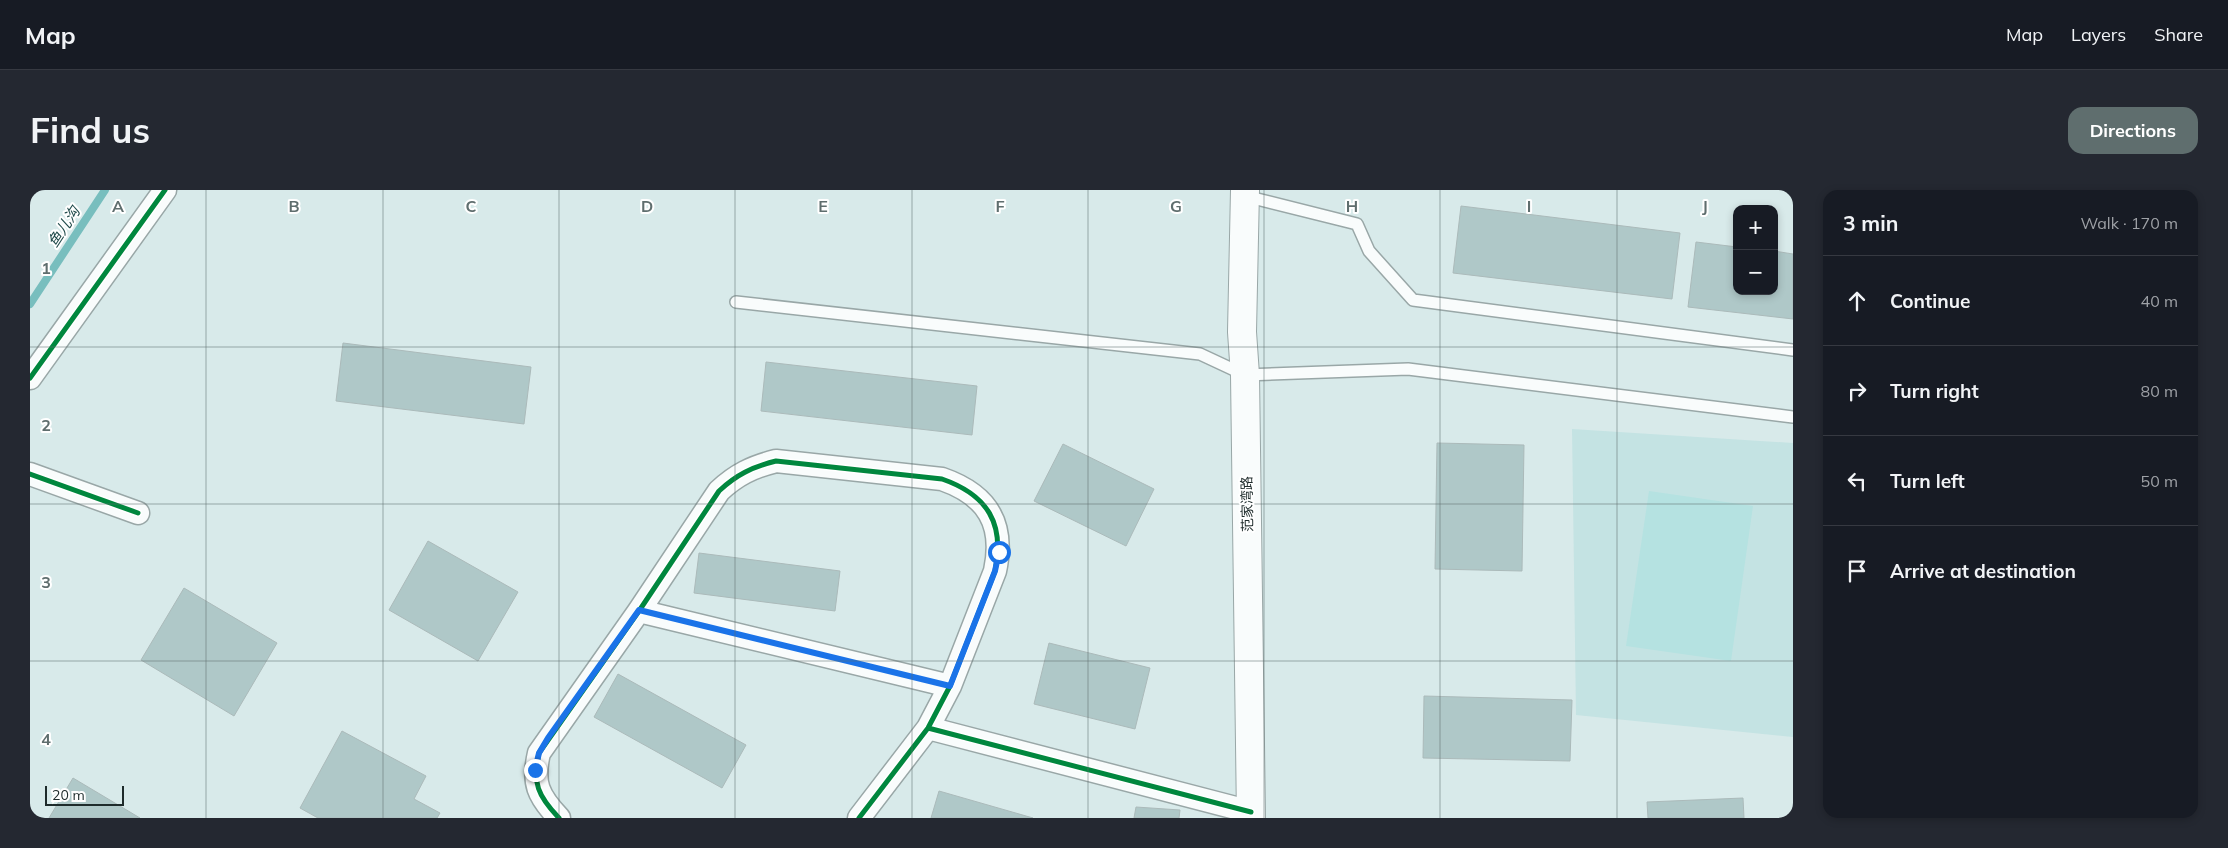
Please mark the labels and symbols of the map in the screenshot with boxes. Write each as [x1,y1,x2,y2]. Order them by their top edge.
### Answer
text: A [112,196,124,216]
text: B [288,196,300,216]
text: C [466,196,477,216]
text: D [641,196,653,216]
text: E [818,196,828,216]
text: F [995,196,1005,216]
text: G [1170,196,1182,216]
text: H [1346,196,1358,216]
text: I [1527,196,1531,216]
text: J [1702,196,1708,216]
water label: 鱼儿沟 [43,201,85,251]
text: 1 [41,258,51,278]
text: 2 [41,415,51,435]
street label: 范家湾路 [1238,476,1256,532]
route start [988,541,1011,564]
text: 3 [41,572,51,592]
text: 4 [41,729,51,749]
route end [524,759,547,782]
scale bar [45,783,124,806]

